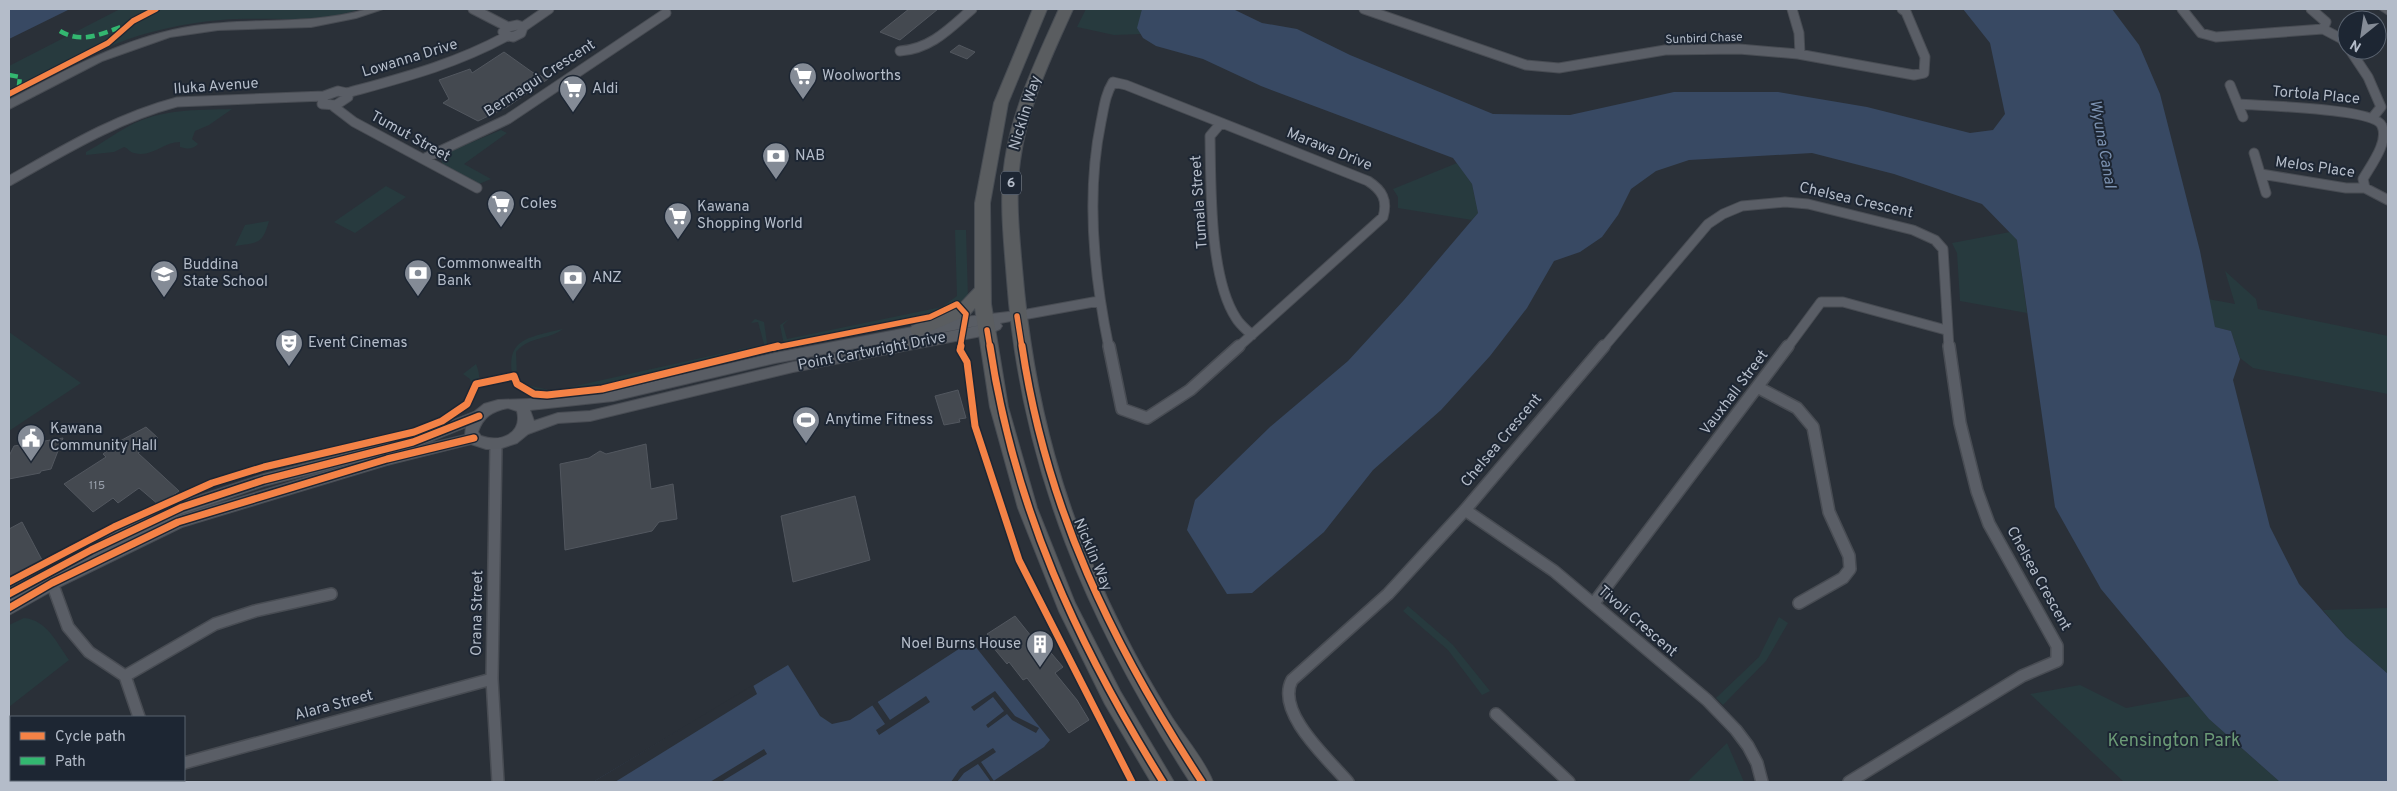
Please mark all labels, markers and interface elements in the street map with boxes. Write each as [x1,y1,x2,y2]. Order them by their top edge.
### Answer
north arrow [2337,10,2387,60]
street label: Sunbird Chase [1665,30,1743,48]
street label: Lowanna Drive [360,35,460,83]
text: N [2348,35,2365,55]
street label: Bermagui Crescent [481,36,599,122]
supermarket icon: Woolworths [788,61,818,100]
place label: Woolworths [822,67,901,86]
street label: Nicklin Way [1006,73,1046,153]
supermarket icon: Aldi [558,74,588,113]
street label: Iluka Avenue [173,75,259,99]
place label: Aldi [592,80,618,99]
street label: Tortola Place [2271,83,2361,109]
water label: Wyuna Canal [2084,98,2120,191]
street label: Tumut Street [367,107,453,167]
street label: Marawa Drive [1283,124,1375,176]
bank icon: NAB [761,141,791,180]
place label: NAB [795,147,825,166]
street label: Melos Place [2274,153,2356,183]
street label: Tumala Street [1187,154,1213,250]
road number: 6 [1001,172,1021,194]
street label: Chelsea Crescent [1797,179,1915,223]
supermarket icon: Coles [486,189,516,228]
place label: Coles [520,195,557,214]
place label: Kawana Shopping World [697,198,803,234]
supermarket icon: Kawana Shopping World [663,201,693,240]
place label: Commonwealth Bank [437,255,542,291]
place label: Buddina State School [183,256,268,292]
bank icon: Commonwealth Bank [403,258,433,297]
school or university icon: Buddina State School [149,259,179,298]
bank icon: ANZ [558,263,588,302]
place label: ANZ [592,269,622,288]
theatre icon: Event Cinemas [274,328,304,367]
street label: Point Cartwright Drive [797,328,947,376]
place label: Event Cinemas [308,334,408,353]
street label: Vauxhall Street [1697,347,1773,439]
street label: Chelsea Crescent [1457,390,1547,492]
sports icon: Anytime Fitness [791,405,821,444]
place label: Anytime Fitness [825,411,933,430]
place label: Kawana Community Hall [50,420,157,456]
public building icon: Kawana Community Hall [16,423,46,462]
house number: 115 [89,478,105,494]
street label: Nicklin Way [1068,516,1116,594]
street label: Chelsea Crescent [2001,524,2075,634]
street label: Orana Street [468,570,488,656]
street label: Tivoli Crescent [1593,582,1681,662]
building icon: Noel Burns House [1025,629,1055,668]
place label: Noel Burns House [901,635,1021,654]
street label: Alara Street [293,686,375,726]
legend [10,716,185,781]
text: Cycle path [55,728,126,747]
park label: Kensington Park [2107,730,2241,753]
text: Path [55,753,86,772]

